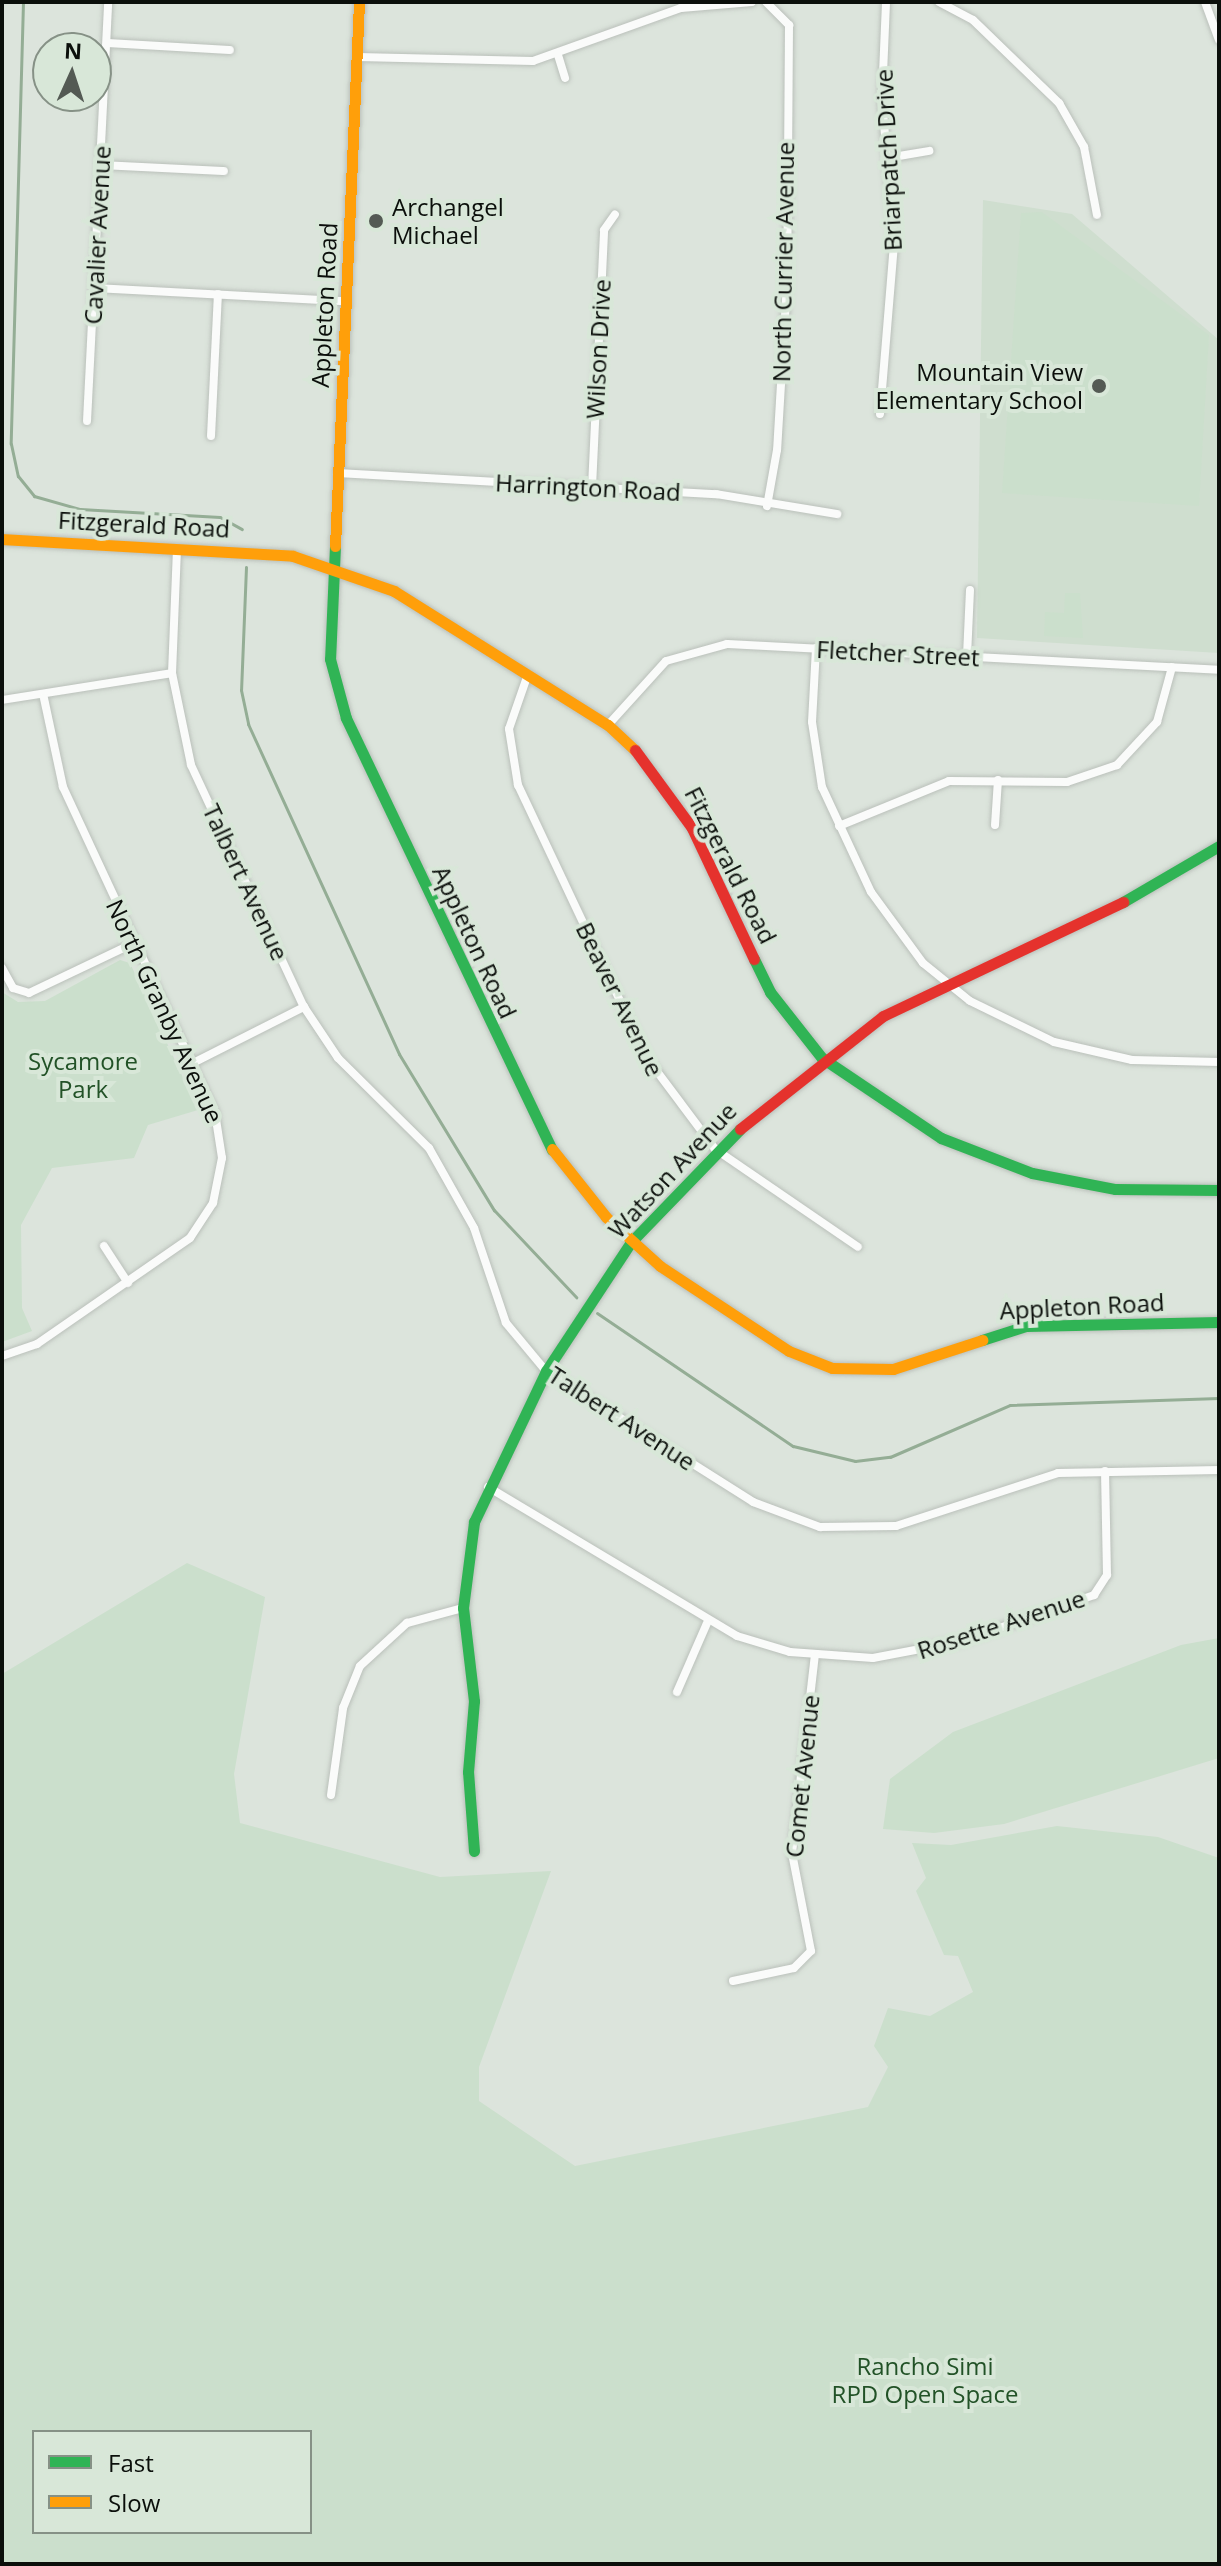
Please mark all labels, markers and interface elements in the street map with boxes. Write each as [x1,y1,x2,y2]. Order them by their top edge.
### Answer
north arrow [32,32,112,112]
text: N [63,35,83,65]
street label: Briarpatch Drive [869,68,907,252]
street label: North Currier Avenue [767,142,799,382]
street label: Cavalier Avenue [78,145,116,325]
place label: Archangel Michael [392,193,504,249]
marker: Archangel Michael [367,212,385,230]
street label: Appleton Road [305,222,343,388]
street label: Wilson Drive [580,278,616,420]
place label: Mountain View Elementary School [875,358,1083,414]
marker: Mountain View Elementary School [1090,377,1108,395]
street label: Harrington Road [495,468,681,506]
street label: Fitzgerald Road [57,505,231,543]
street label: Fletcher Street [816,634,980,672]
street label: Fitzgerald Road [679,782,783,948]
street label: Talbert Avenue [197,799,295,965]
street label: Appleton Road [427,861,523,1023]
street label: North Granby Avenue [100,895,230,1127]
street label: Beaver Avenue [570,917,670,1081]
park label: Sycamore Park [28,1047,138,1103]
street label: Watson Avenue [602,1096,742,1244]
street label: Appleton Road [999,1287,1165,1325]
street label: Talbert Avenue [543,1360,701,1476]
street label: Rosette Avenue [914,1583,1088,1665]
street label: Comet Avenue [779,1693,825,1859]
park label: Rancho Simi RPD Open Space [832,2352,1018,2408]
legend [32,2430,312,2534]
text: Fast [108,2446,154,2479]
text: Slow [108,2486,160,2519]

